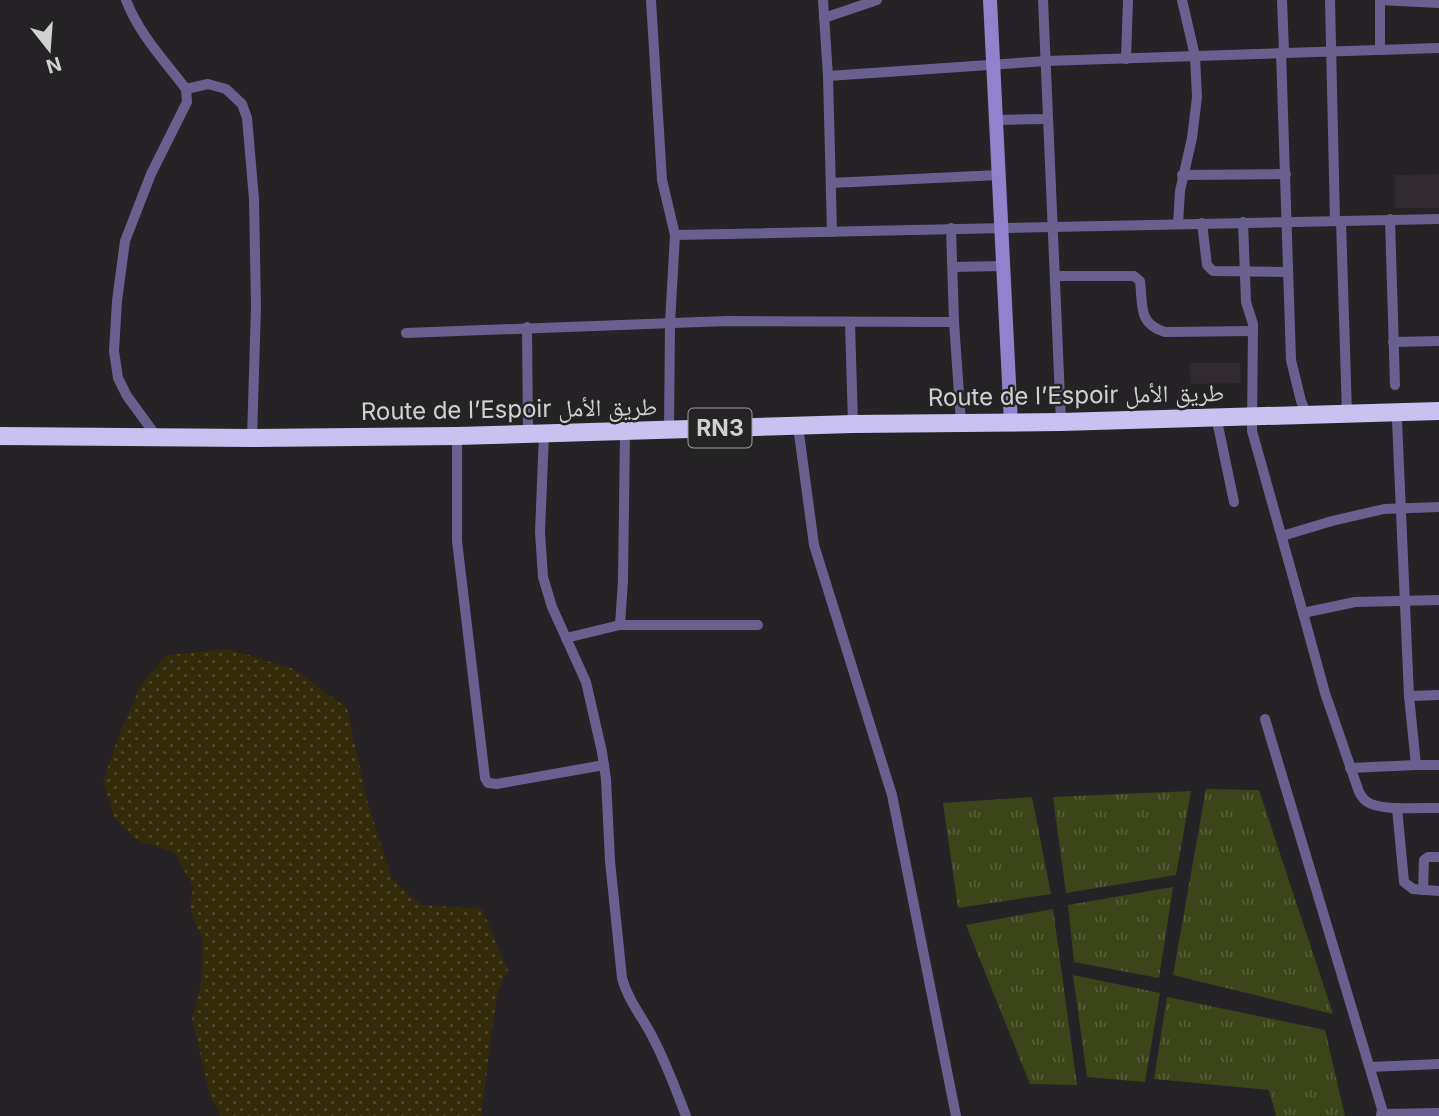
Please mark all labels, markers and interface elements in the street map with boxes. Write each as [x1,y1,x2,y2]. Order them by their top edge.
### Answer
north arrow [14,14,84,84]
text: N [44,52,64,78]
street label: Route de l’Espoir طريق الأمل [928,378,1224,412]
street label: Route de l’Espoir طريق الأمل [361,392,657,426]
road number: RN3 [688,408,752,448]

